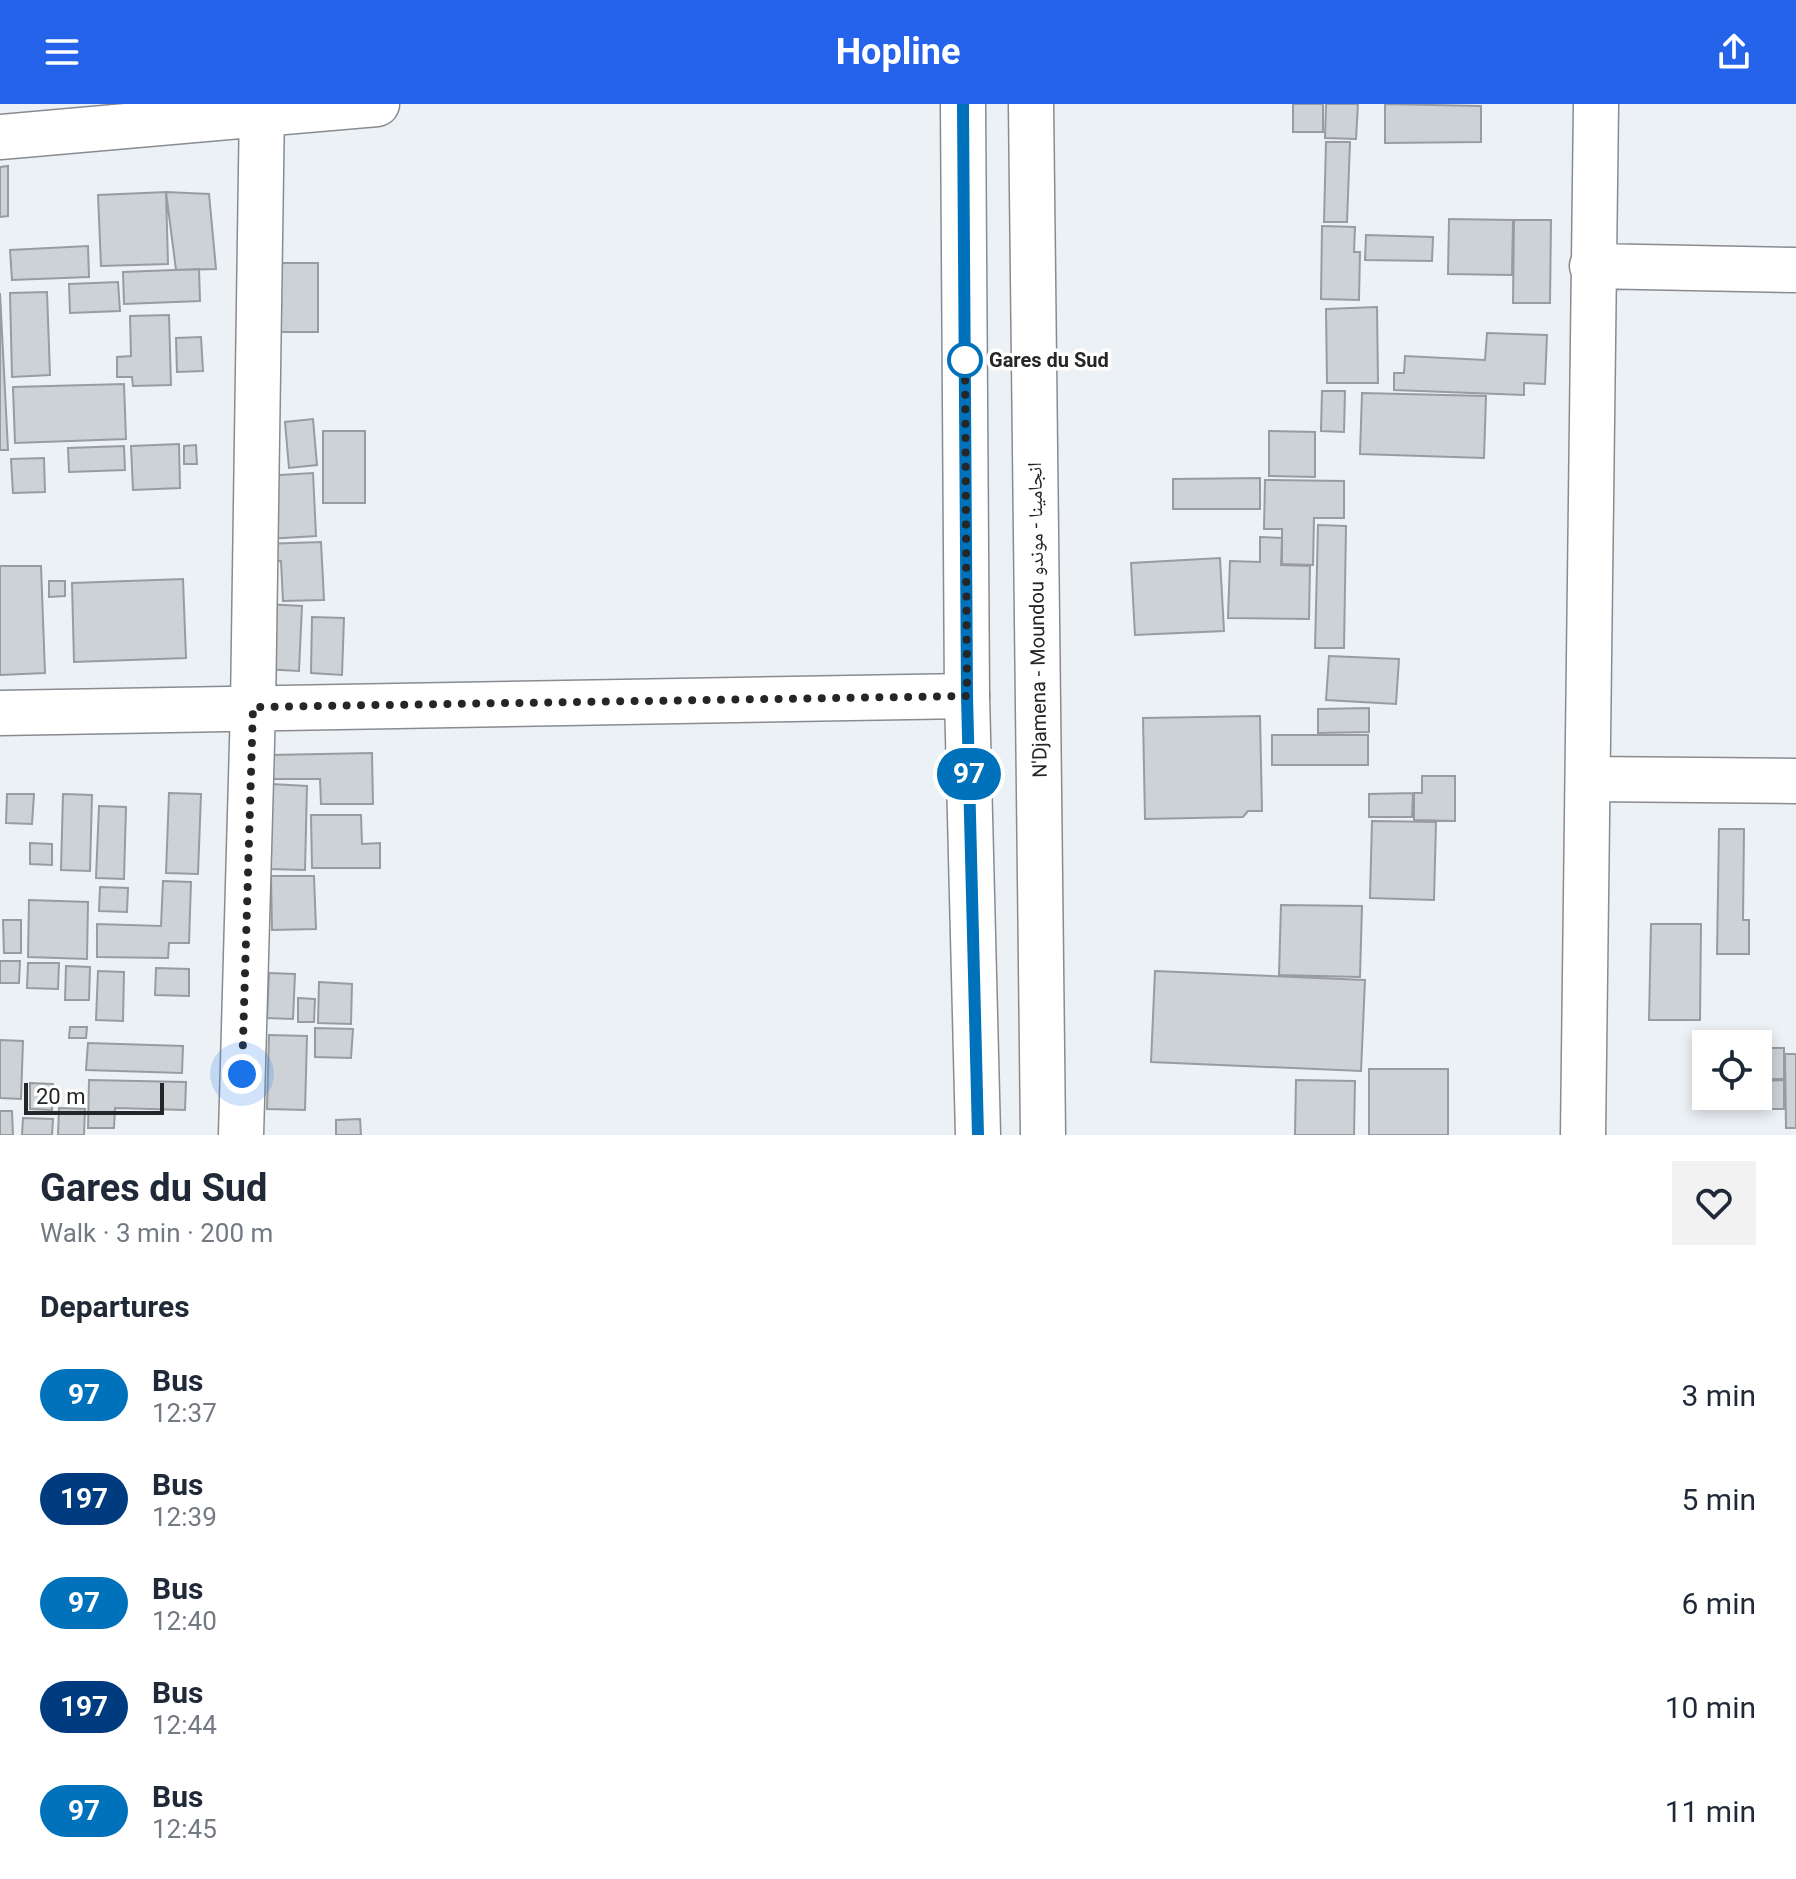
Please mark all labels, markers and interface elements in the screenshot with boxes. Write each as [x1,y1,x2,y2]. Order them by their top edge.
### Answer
icon: menu [40,30,84,74]
icon: share [1712,30,1756,74]
text: Hopline [836,31,960,73]
marker: Gares du Sud [948,343,982,377]
place label: Gares du Sud [989,348,1109,372]
street label: N'Djamena - Moundou انجامينا - موندو [1022,462,1052,778]
line badge: 97 [933,748,1005,800]
text: 97 [953,757,985,790]
map controls [1692,1030,1772,1110]
button: locate [1692,1030,1772,1110]
your location [222,1054,262,1094]
scale bar [24,1079,164,1115]
text: 20 m [36,1084,85,1109]
button: heart [1672,1161,1756,1245]
text: Gares du Sud [40,1166,267,1210]
text: Walk · 3 min · 200 m [40,1218,273,1248]
text: Departures [40,1289,190,1324]
text: Bus [152,1363,203,1398]
text: 97 [68,1378,100,1411]
text: 3 min [1682,1378,1756,1413]
text: 12:37 [152,1398,217,1428]
text: Bus [152,1467,203,1502]
text: 197 [60,1482,108,1515]
text: 5 min [1682,1482,1756,1517]
text: 12:39 [152,1502,217,1532]
text: Bus [152,1571,203,1606]
text: 97 [68,1586,100,1619]
text: 6 min [1682,1586,1756,1621]
text: 12:40 [152,1606,217,1636]
text: Bus [152,1675,203,1710]
text: 197 [60,1690,108,1723]
text: 10 min [1665,1690,1756,1725]
text: 12:44 [152,1710,217,1740]
text: Bus [152,1779,203,1814]
text: 97 [68,1794,100,1827]
text: 11 min [1665,1794,1756,1829]
text: 12:45 [152,1814,217,1844]

